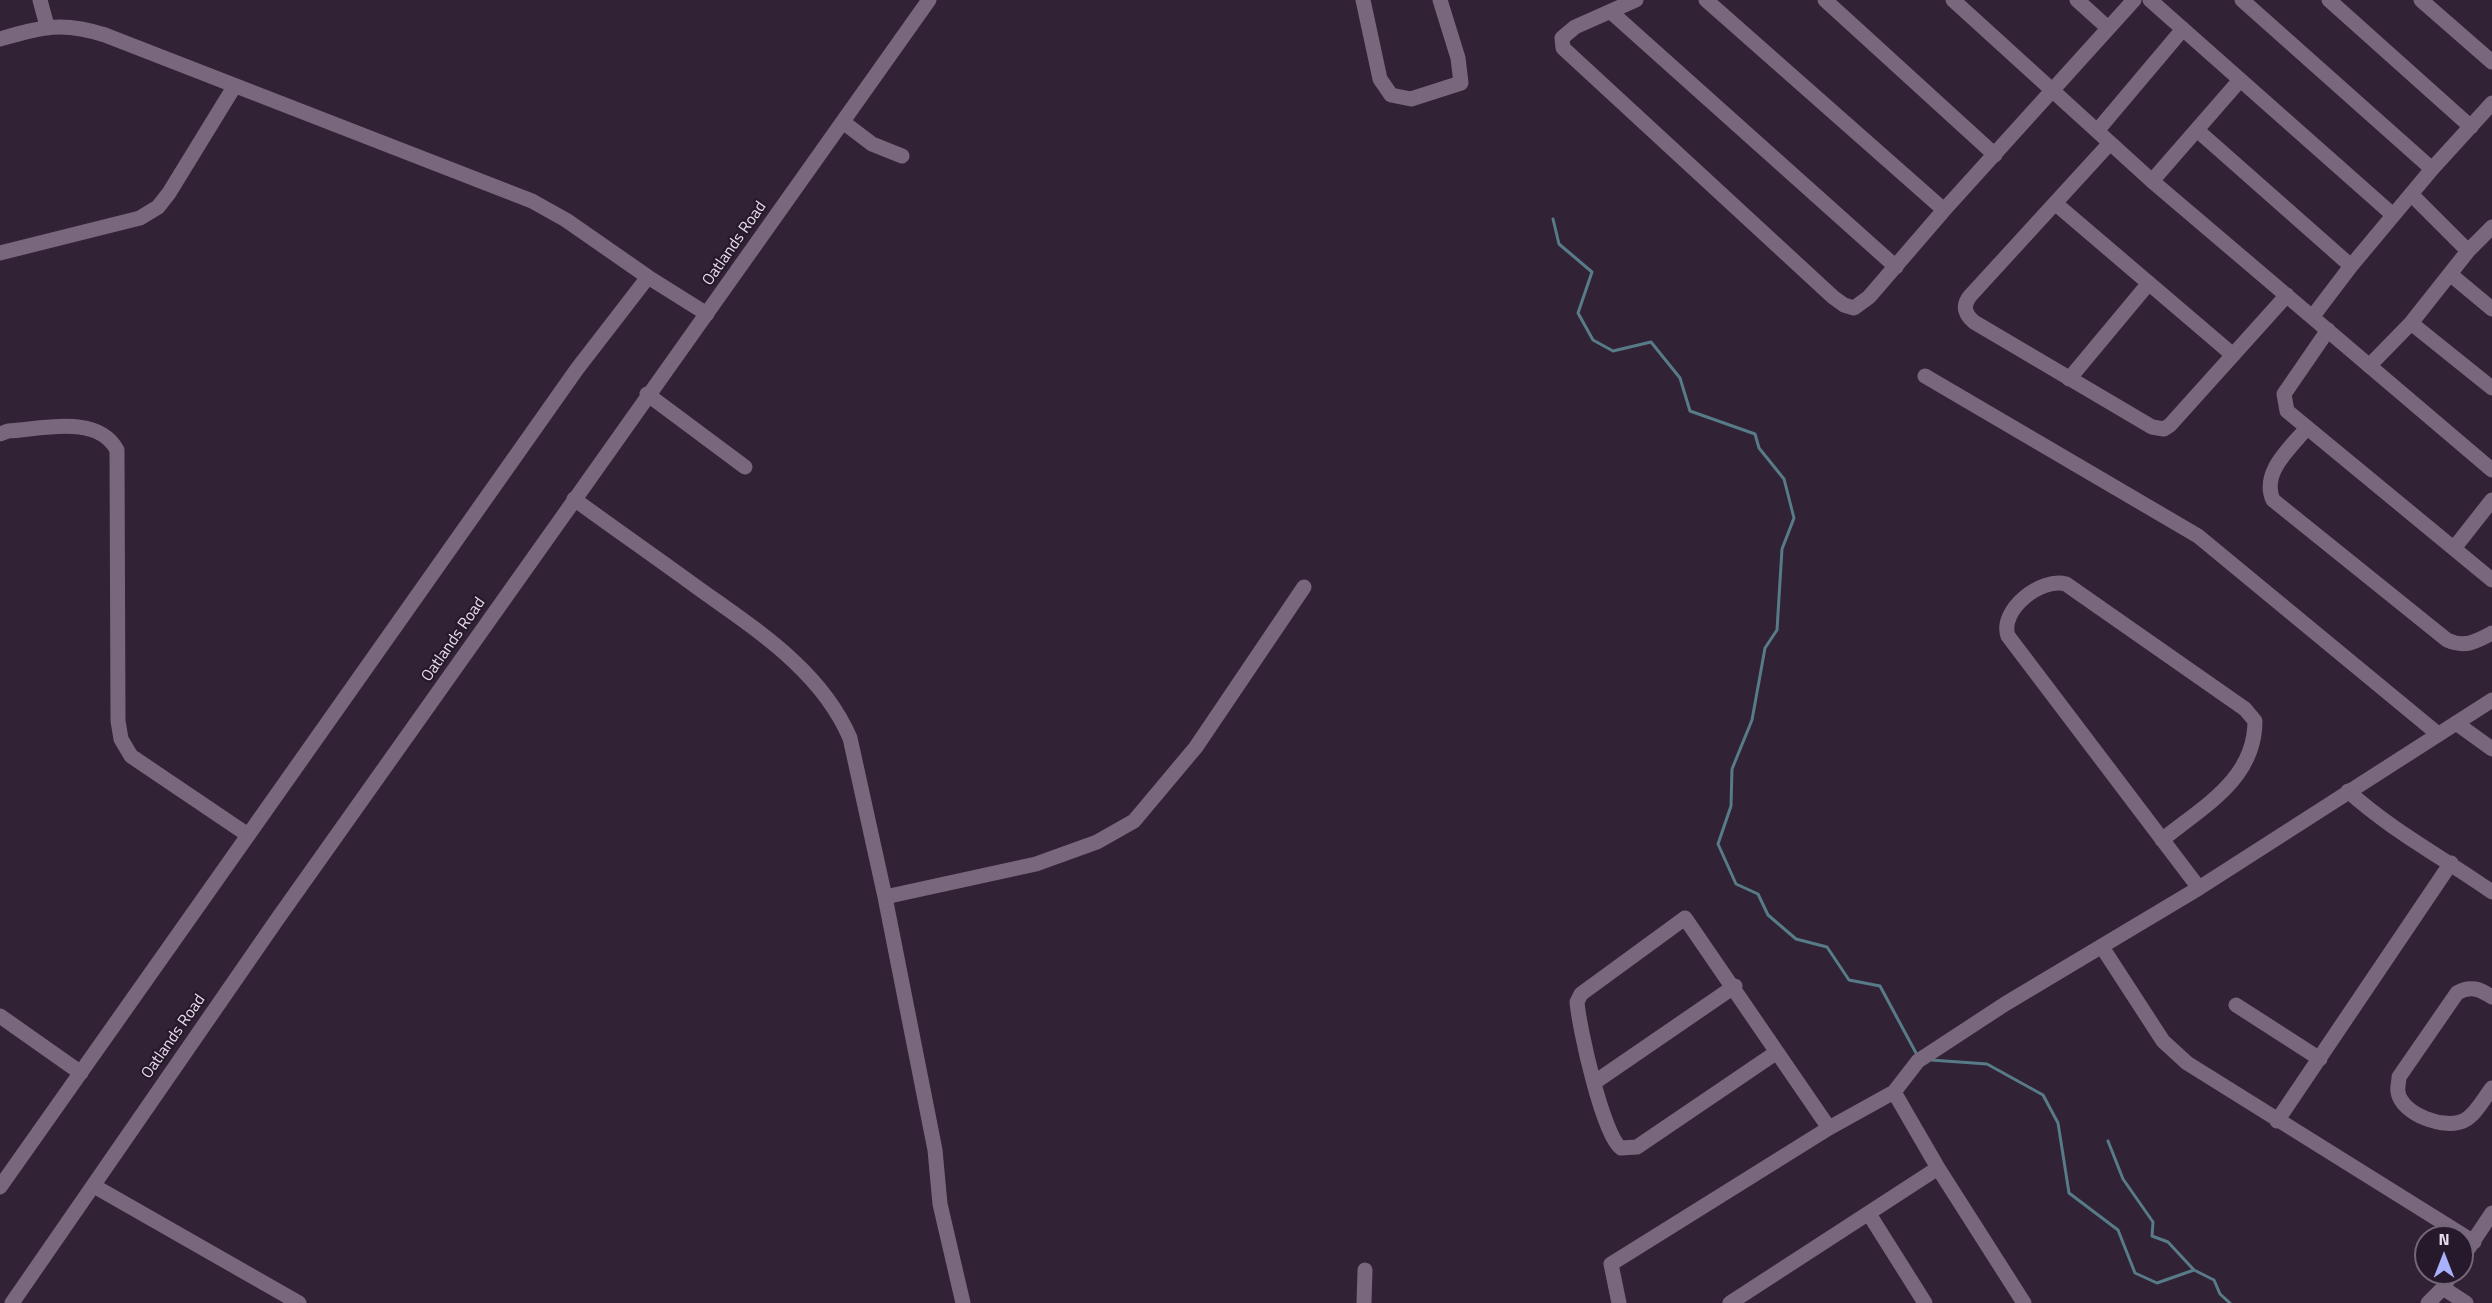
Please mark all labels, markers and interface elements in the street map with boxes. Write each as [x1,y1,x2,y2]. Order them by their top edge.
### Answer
street label: Oatlands Road [699,198,771,290]
street label: Oatlands Road [418,594,490,686]
street label: Oatlands Road [138,991,210,1083]
north arrow [2414,1225,2474,1285]
text: N [2438,1227,2450,1251]

